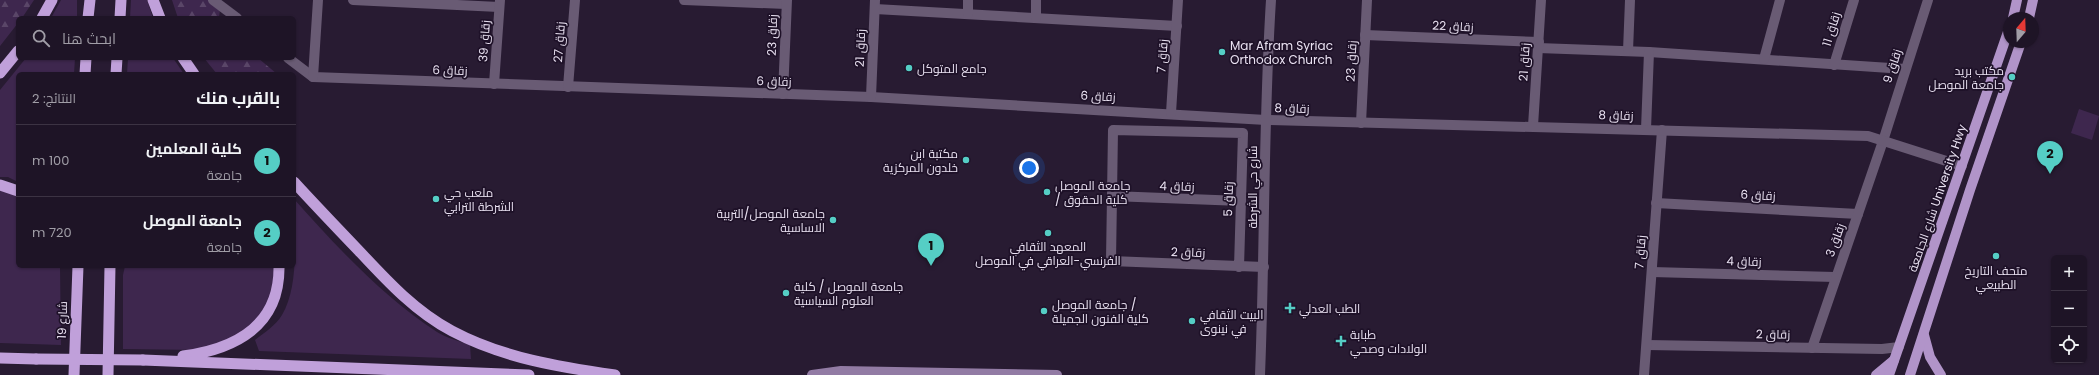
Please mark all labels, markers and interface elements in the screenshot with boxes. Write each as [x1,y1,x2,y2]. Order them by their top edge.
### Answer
street label: زقاق 11 [1818,10,1844,48]
north arrow [2003,12,2039,48]
street label: زقاق 23 [763,14,781,56]
search box [16,16,296,60]
street label: زقاق 22 [1432,16,1474,36]
street label: زقاق 39 [474,19,494,63]
street label: زقاق 27 [549,21,569,63]
icon: search [30,27,52,49]
text: ابحث هنا [62,28,116,49]
street label: زقاق 21 [851,29,869,67]
place label: Mar Afram Syriac Orthodox Church [1230,37,1333,68]
street label: زقاق 7 [1152,38,1172,74]
street label: زقاق 23 [1341,40,1361,82]
street label: زقاق 21 [1514,42,1534,82]
marker: Mar Afram Syriac Orthodox Church [1217,47,1227,57]
street label: زقاق 9 [1878,47,1906,85]
place label: جامع المتوكل [917,60,987,77]
street label: زقاق 6 [432,61,468,79]
place label: مكتب بريد جامعة الموصل [1929,62,2004,93]
marker: جامع المتوكل [904,63,914,73]
street label: زقاق 6 [756,72,792,90]
marker: مكتب بريد جامعة الموصل [2007,72,2017,82]
text: بالقرب منك [196,86,280,110]
street label: زقاق 6 [1080,87,1116,105]
text: النتائج: 2 [32,89,76,108]
street label: زقاق 8 [1274,99,1310,117]
street label: زقاق 8 [1598,106,1634,124]
street label: شارع الجامعة University Hwy [1904,122,1970,274]
text: كلية المعلمين [146,138,242,159]
pin: 2 [2037,141,2063,174]
place label: مكتبة ابن خلدون المركزية [883,145,958,176]
street label: شارع حي الشرطة [1244,145,1263,229]
text: 100 m [32,151,69,170]
text: 1 [265,151,269,170]
marker: مكتبة ابن خلدون المركزية [961,155,971,165]
your location [1019,158,1039,178]
text: جامعة [207,166,242,185]
place label: جامعة الموصل / كلية الحقوق [1055,177,1130,208]
street label: زقاق 4 [1159,177,1195,195]
street label: زقاق 5 [1219,181,1237,217]
place label: ملعب حي الشرطة الترابي [444,184,514,217]
street label: زقاق 6 [1740,186,1776,204]
marker: جامعة الموصل / كلية الحقوق [1042,187,1052,197]
marker: ملعب حي الشرطة الترابي [431,194,441,204]
place label: جامعة الموصل/التربية الاساسية [716,205,825,236]
text: جامعة الموصل [143,210,242,231]
marker: جامعة الموصل/التربية الاساسية [828,215,838,225]
street label: زقاق 3 [1821,221,1849,259]
text: 720 m [32,223,72,242]
text: 2 [263,223,271,242]
marker: المعهد الثقافي الفرنسي-العراقي في الموصل [1043,228,1053,238]
pin: 1 [918,233,944,266]
street label: زقاق 7 [1630,234,1650,270]
text: جامعة [207,238,242,257]
place label: المعهد الثقافي الفرنسي-العراقي في الموصل [975,238,1121,271]
street label: زقاق 2 [1170,243,1206,261]
marker: متحف التاريخ الطبيعي [1991,251,2001,261]
street label: زقاق 4 [1726,252,1762,270]
map controls [2051,255,2087,363]
button: + [2051,255,2087,291]
place label: متحف التاريخ الطبيعي [1965,262,2027,295]
place label: جامعة الموصل / كلية العلوم السياسية [794,278,903,309]
marker: جامعة الموصل / كلية العلوم السياسية [781,288,791,298]
button: − [2051,291,2087,327]
place label: جامعة الموصل / كلية الفنون الجميلة [1052,296,1149,327]
place label: الطب العدلي [1299,300,1360,319]
street label: شارع 19 [53,301,71,339]
marker: الطب العدلي [1284,302,1296,314]
marker: جامعة الموصل / كلية الفنون الجميلة [1039,306,1049,316]
place label: البيت الثقافي في نينوى [1200,306,1263,339]
marker: البيت الثقافي في نينوى [1187,316,1197,326]
street label: زقاق 2 [1756,325,1790,343]
place label: طبابة الولادات وصحي [1350,326,1427,359]
button: locate [2051,327,2087,363]
marker: طبابة الولادات وصحي [1335,335,1347,347]

